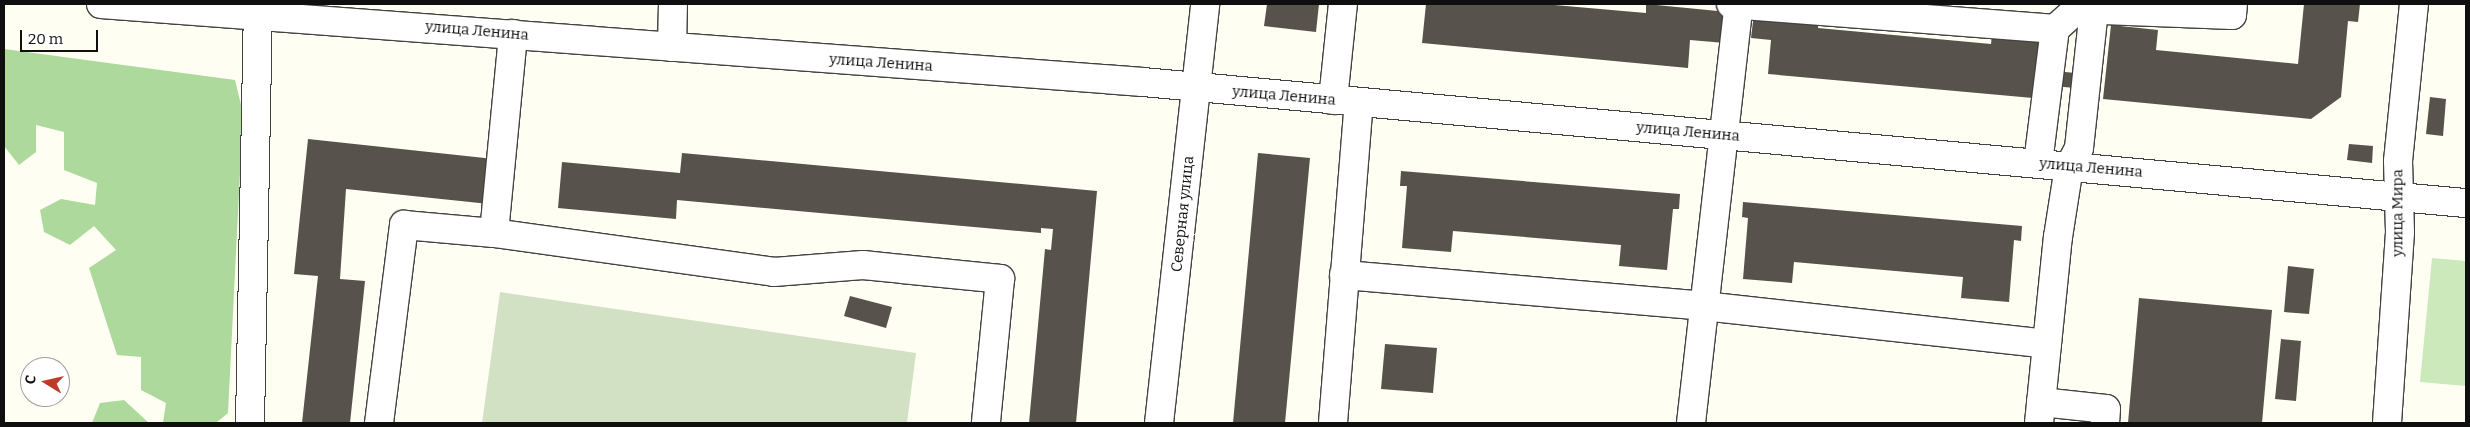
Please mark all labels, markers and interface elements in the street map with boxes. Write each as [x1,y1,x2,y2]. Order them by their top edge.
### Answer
street label: улица Ленина [425,18,529,44]
scale bar [22,20,100,52]
text: 20 m [28,30,63,48]
street label: улица Ленина [829,50,933,76]
street label: улица Ленина [1232,83,1336,109]
street label: улица Ленина [1636,119,1740,145]
street label: Северная улица [1168,155,1198,273]
street label: улица Ленина [2039,155,2143,181]
street label: улица Мира [2389,169,2407,257]
north arrow [20,357,70,407]
text: С [22,374,40,385]

